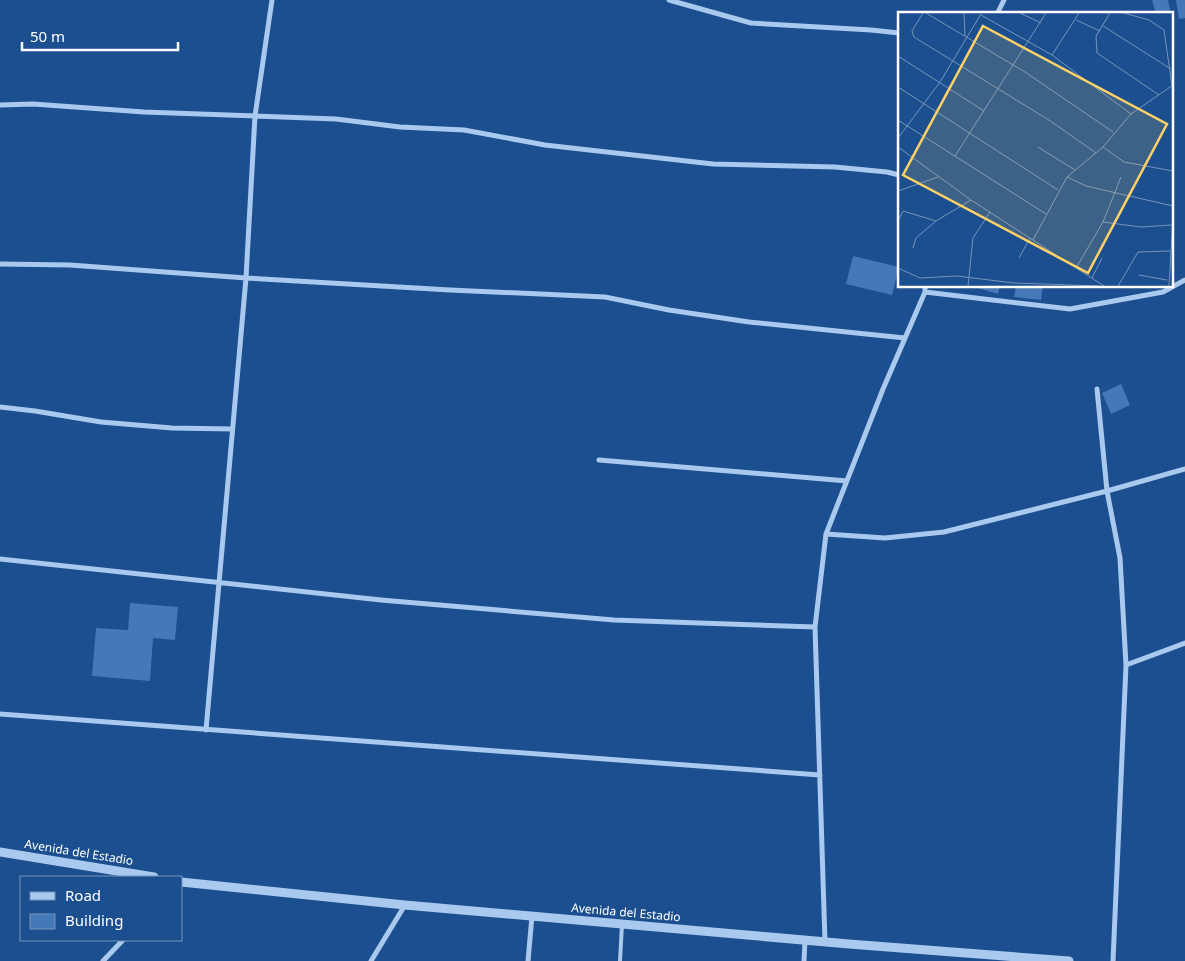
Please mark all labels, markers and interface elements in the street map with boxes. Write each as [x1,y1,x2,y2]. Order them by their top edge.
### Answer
inset map [898,12,1172,288]
scale bar [22,20,179,52]
text: 50 m [30,26,65,46]
street label: Avenida del Estadio [23,835,135,869]
legend [20,876,182,941]
text: Road [65,885,101,905]
street label: Avenida del Estadio [571,899,681,925]
text: Building [65,910,123,930]

